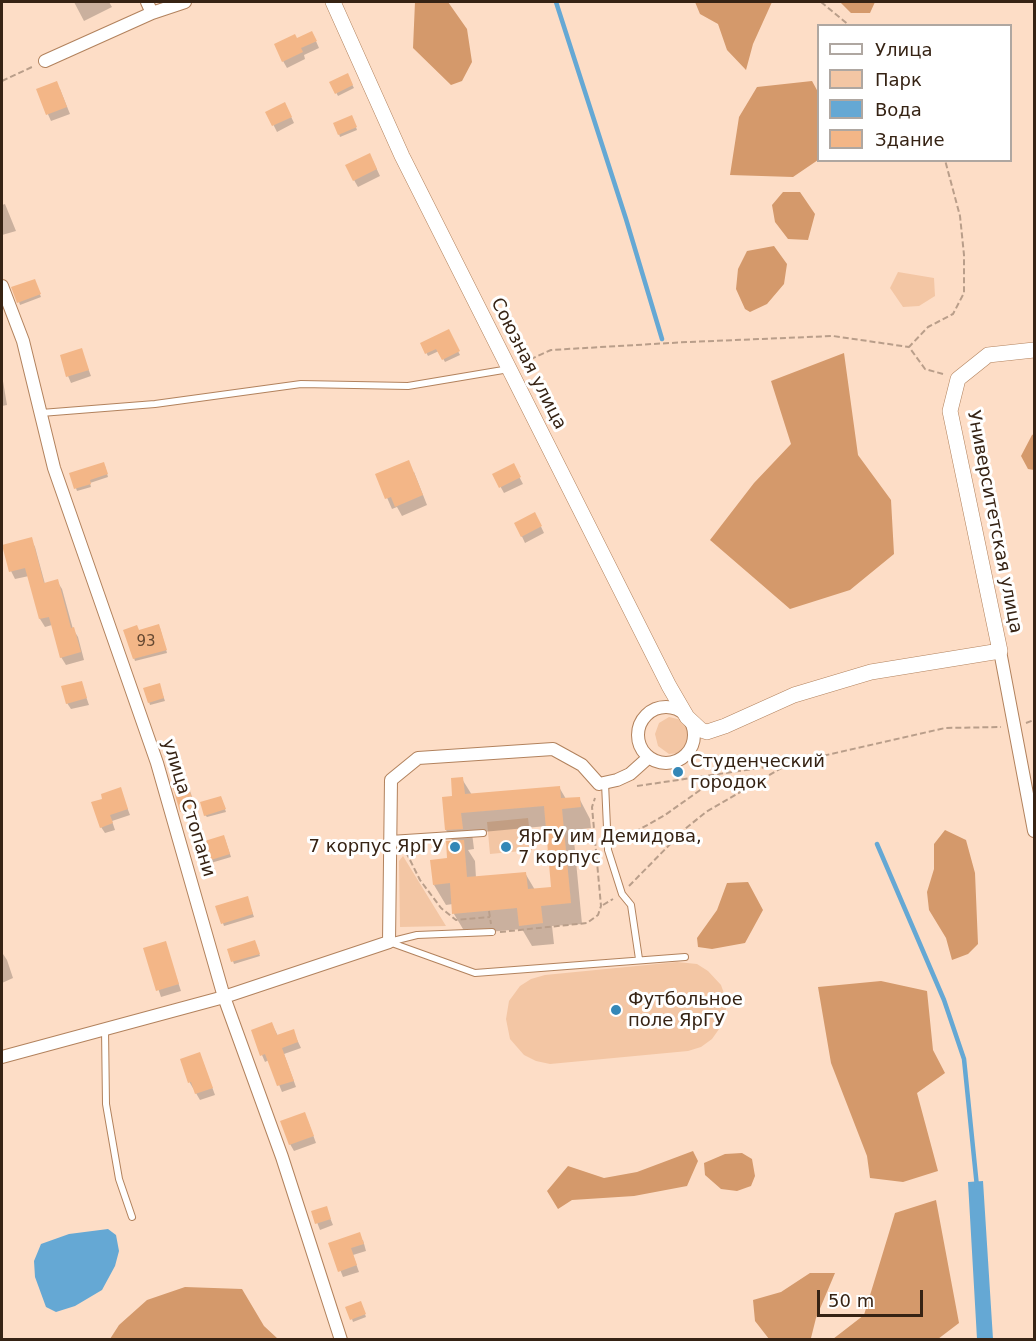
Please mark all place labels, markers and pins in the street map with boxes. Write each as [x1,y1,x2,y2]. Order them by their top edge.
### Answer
place label: Студенческий городок [690,751,825,794]
marker: Студенческий городок [671,765,685,779]
place label: ЯрГУ им Демидова, 7 корпус [518,826,702,868]
place label: 7 корпус ЯрГУ [309,836,443,858]
marker: 7 корпус ЯрГУ [448,840,462,854]
marker: ЯрГУ им Демидова, 7 корпус [499,840,513,854]
place label: Футбольное поле ЯрГУ [628,989,743,1032]
marker: Футбольное поле ЯрГУ [609,1003,623,1017]

